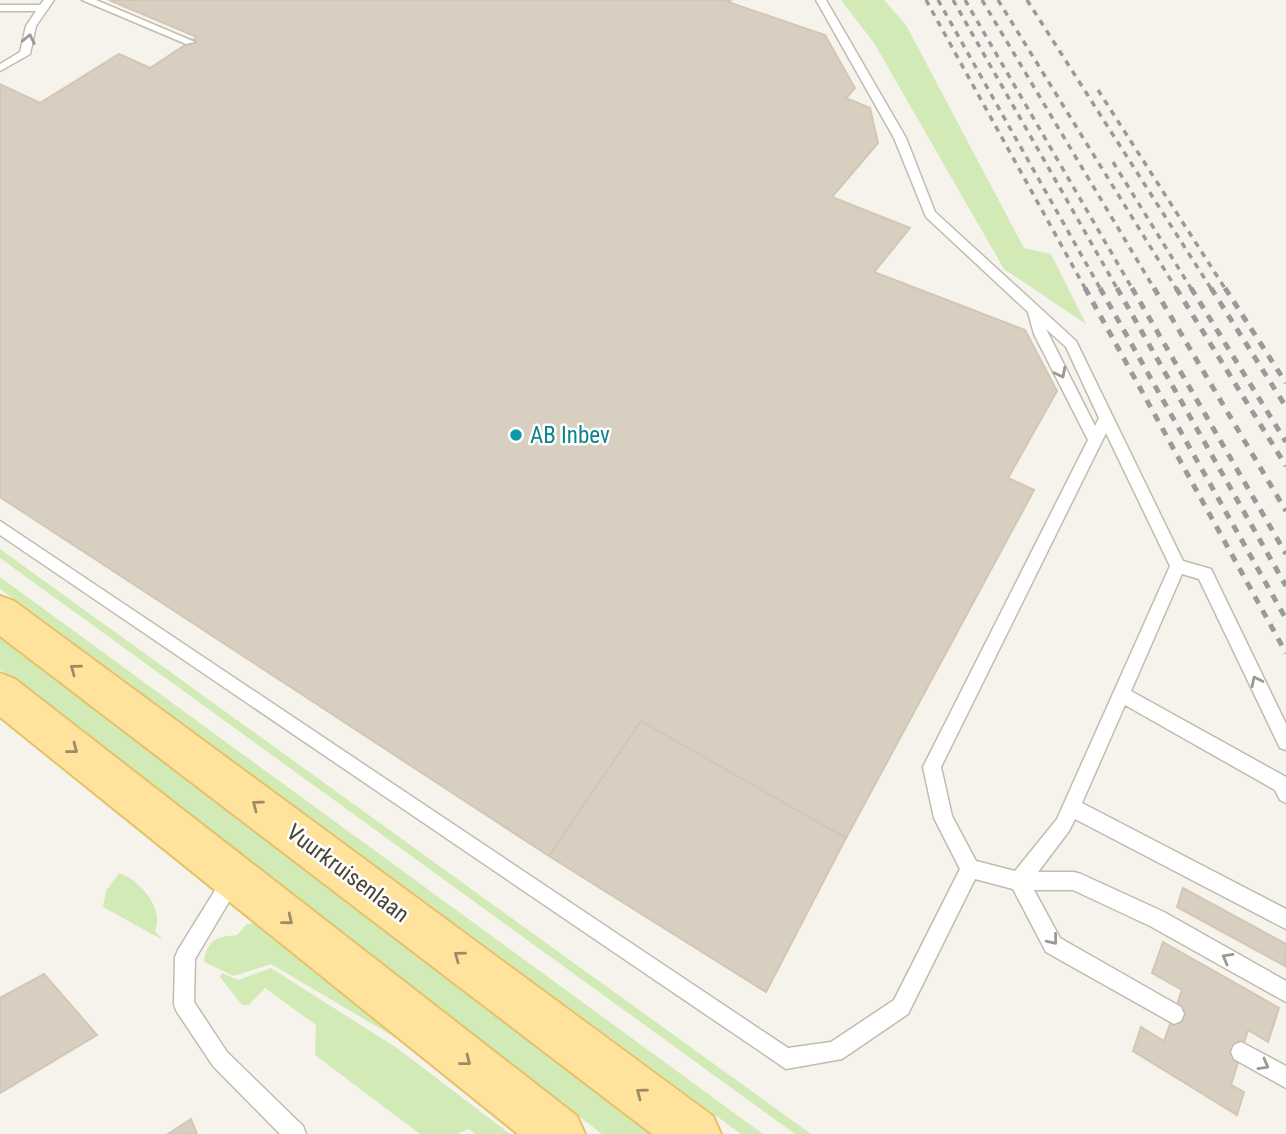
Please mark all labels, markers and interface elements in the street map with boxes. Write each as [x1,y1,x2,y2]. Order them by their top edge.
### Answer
one-way arrow [20,33,35,45]
one-way arrow [1052,366,1066,378]
place label: AB Inbev [530,422,610,449]
marker: AB Inbev [508,427,524,443]
one-way arrow [70,665,83,677]
one-way arrow [1251,675,1265,688]
one-way arrow [65,741,77,754]
one-way arrow [252,801,265,814]
street label: Vuurkruisenlaan [281,819,414,928]
one-way arrow [279,912,292,924]
one-way arrow [1044,932,1057,945]
one-way arrow [454,952,467,965]
one-way arrow [1222,953,1234,966]
one-way arrow [458,1053,471,1066]
one-way arrow [1256,1057,1269,1070]
one-way arrow [636,1089,649,1101]

